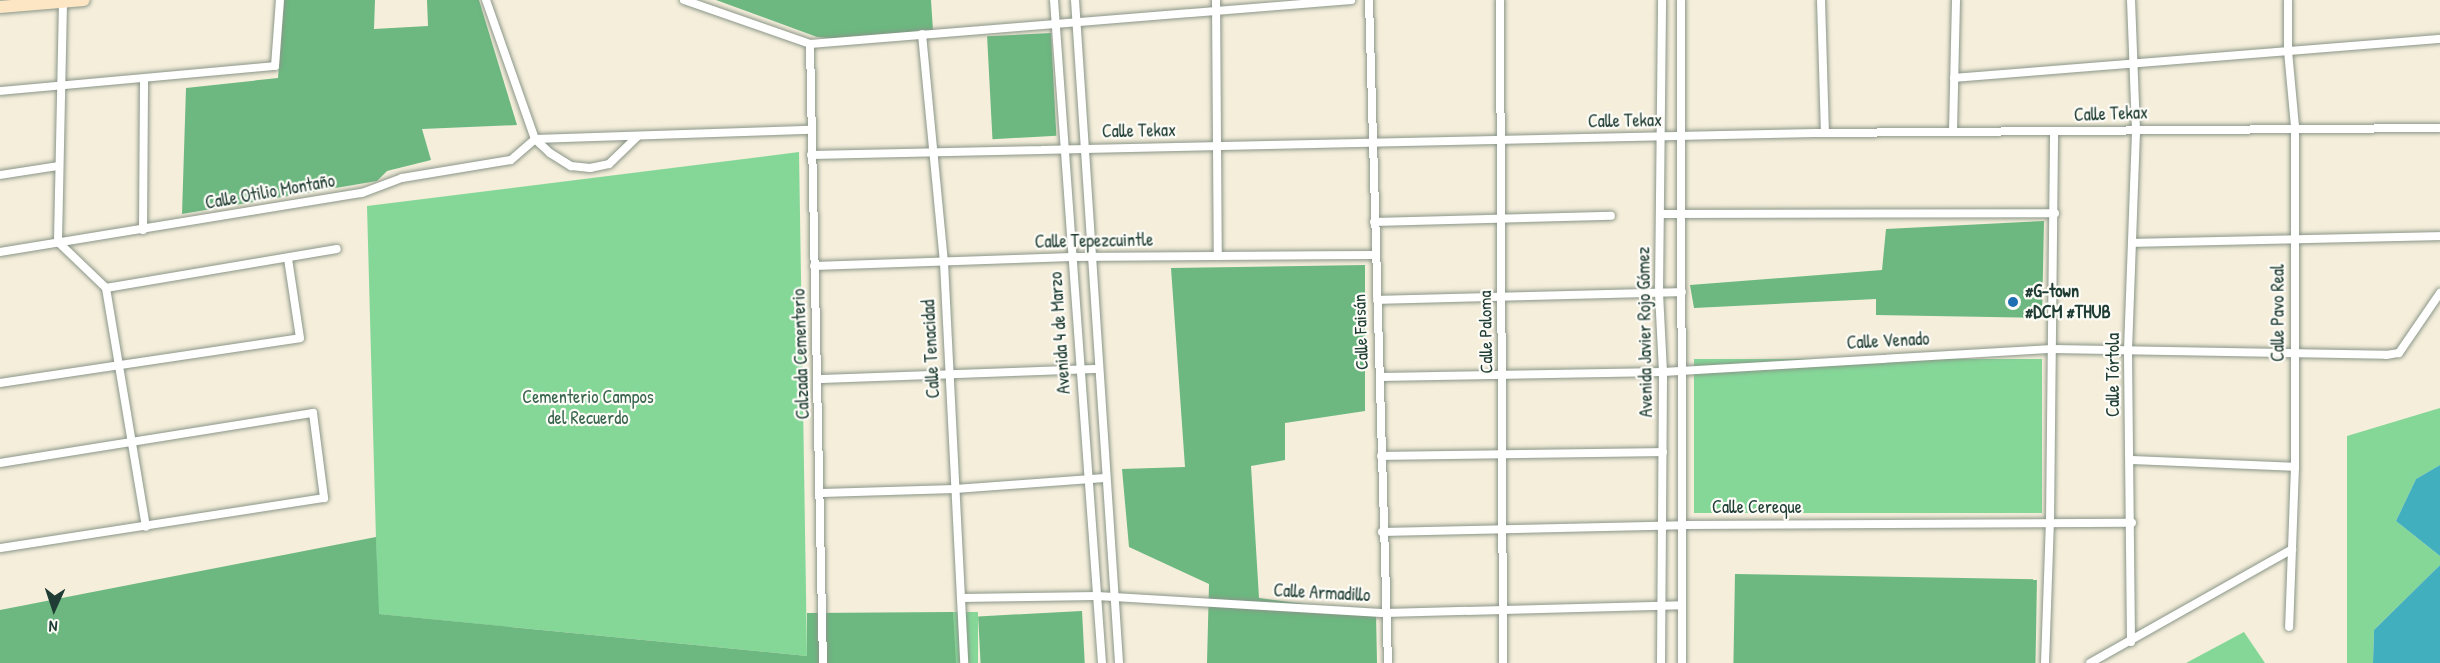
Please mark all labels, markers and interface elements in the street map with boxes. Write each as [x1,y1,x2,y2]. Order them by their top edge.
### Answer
street label: Calle Tekax [2074,102,2148,126]
street label: Calle Tekax [1588,110,1662,132]
street label: Calle Tekax [1102,120,1176,142]
street label: Calle Otilio Montaño [204,170,336,214]
street label: Calle Tepezcuintle [1035,229,1153,253]
street label: Avenida Javier Rojo Gómez [1633,246,1657,418]
street label: Calle Pavo Real [2267,264,2289,362]
street label: Avenida 4 de Marzo [1045,271,1075,395]
place label: #G-town #DCM #THUB [2025,281,2111,324]
street label: Calzada Cementerio [788,288,814,420]
street label: Calle Paloma [1474,290,1498,374]
street label: Calle Faisán [1349,294,1373,370]
marker: #G-town #DCM #THUB [2006,295,2020,309]
street label: Calle Tenacidad [918,299,944,399]
street label: Calle Venado [1846,328,1930,354]
street label: Calle Tórtola [2102,333,2124,417]
park label: Cementerio Campos del Recuerdo [522,387,654,430]
street label: Calle Cereque [1712,496,1802,518]
north arrow [24,579,84,639]
street label: Calle Armadillo [1273,580,1371,606]
text: N [48,616,58,638]

